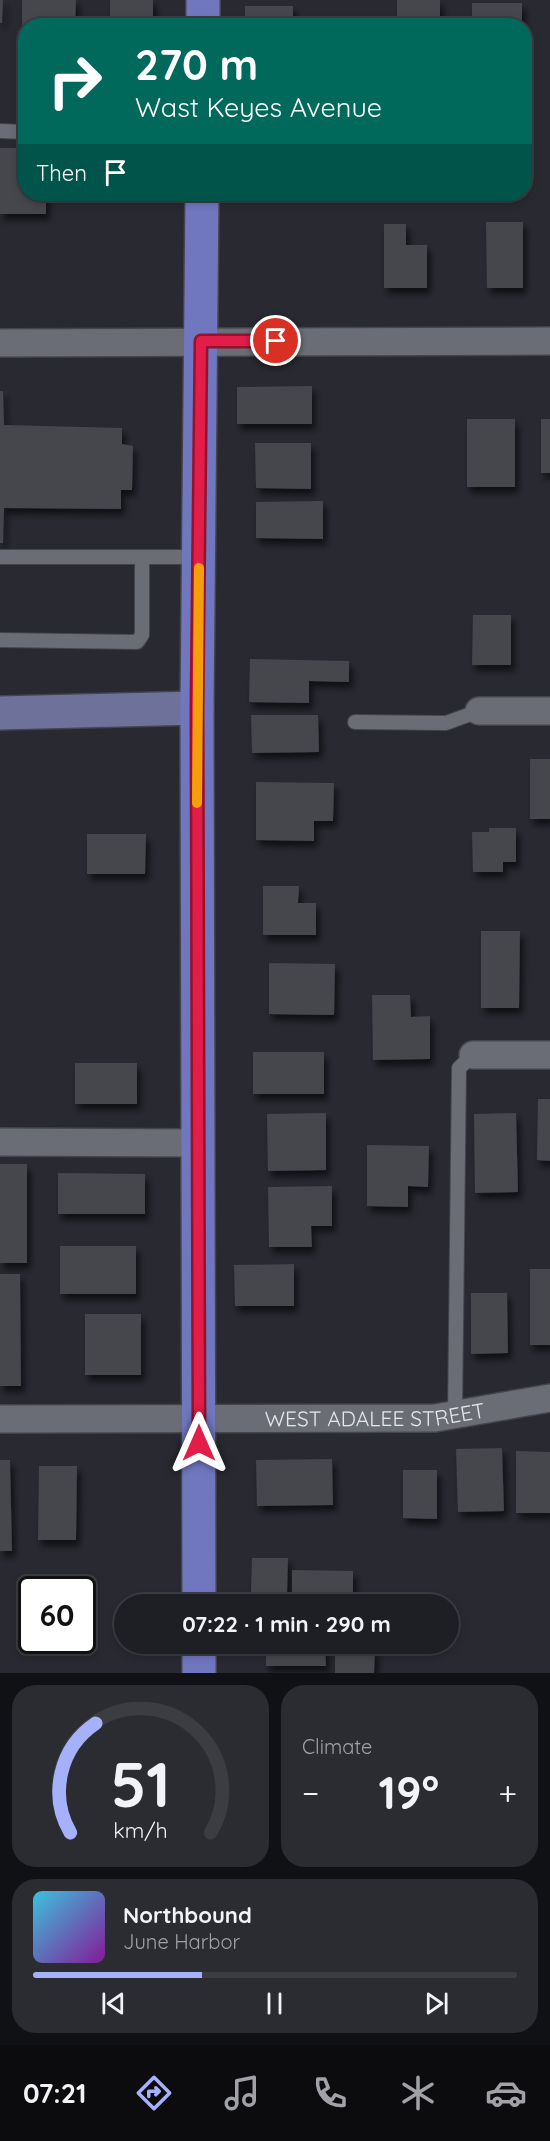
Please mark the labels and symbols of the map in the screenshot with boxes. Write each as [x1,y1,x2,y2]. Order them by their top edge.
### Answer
pin [250,315,301,366]
street label: WEST ADALEE STREET [265,1397,487,1431]
position arrow [167,1411,231,1475]
speed limit sign: 60 [18,1576,96,1654]

